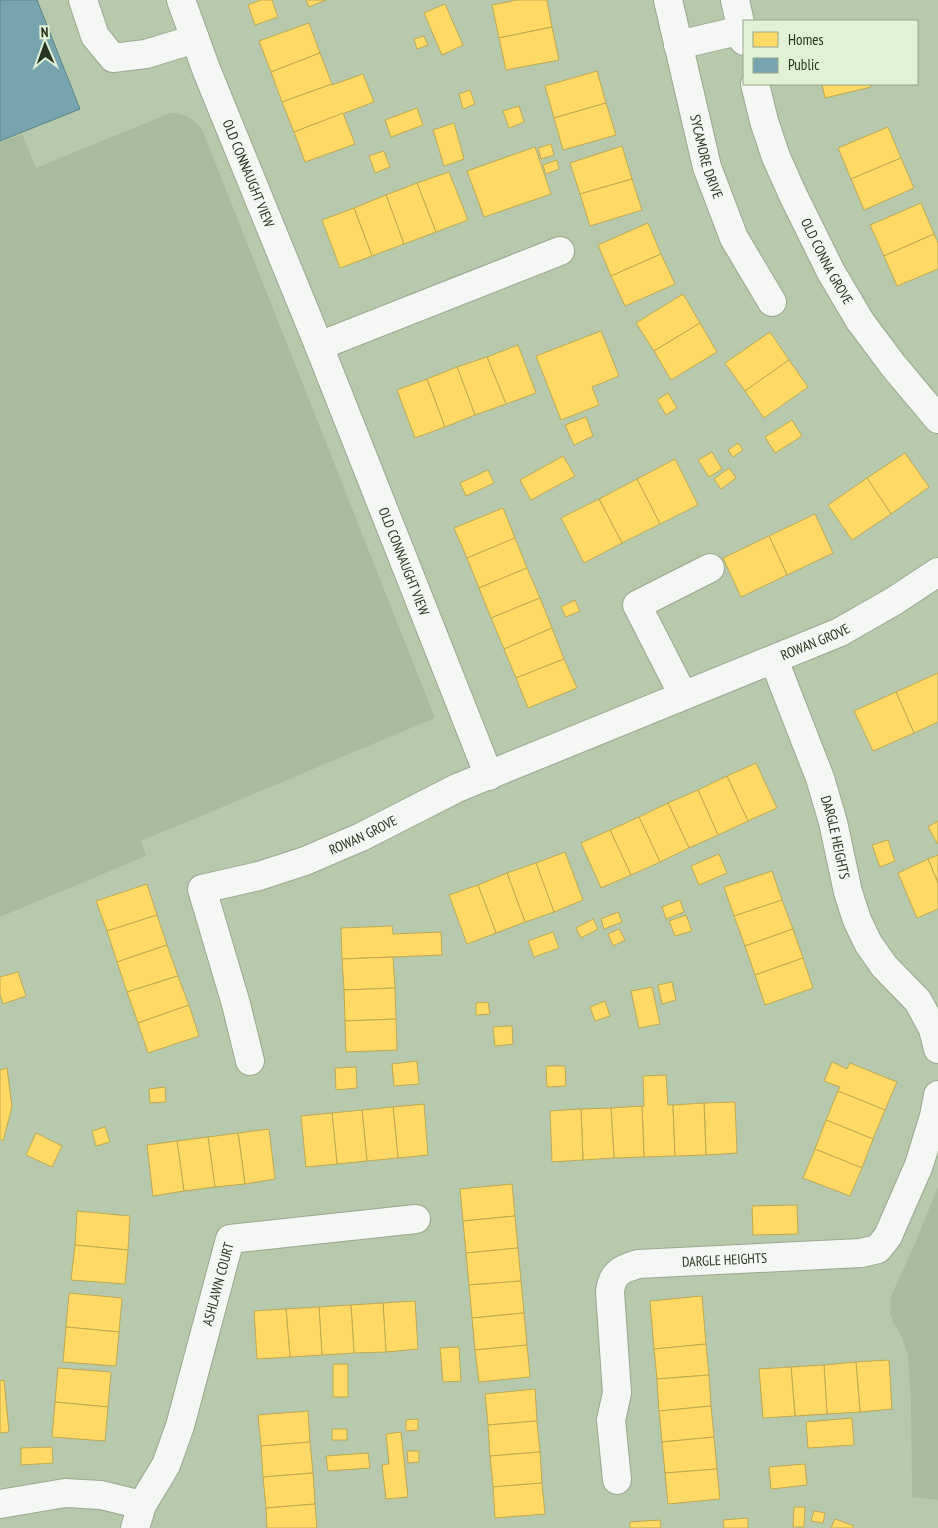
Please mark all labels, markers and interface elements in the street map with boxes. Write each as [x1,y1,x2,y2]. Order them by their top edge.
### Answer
north arrow [20,20,70,70]
legend [743,20,918,85]
text: N [40,23,49,41]
text: Homes [788,30,824,49]
text: Public [788,55,820,74]
street label: SYCAMORE DRIVE [686,112,727,201]
street label: OLD CONNAUGHT VIEW [219,117,279,230]
street label: OLD CONNA GROVE [797,215,857,308]
street label: OLD CONNAUGHT VIEW [375,505,434,618]
street label: ROWAN GROVE [778,619,853,664]
street label: DARGLE HEIGHTS [817,793,854,881]
street label: ROWAN GROVE [326,811,400,859]
street label: ASHLAWN COURT [198,1240,238,1328]
street label: DARGLE HEIGHTS [682,1249,768,1271]

